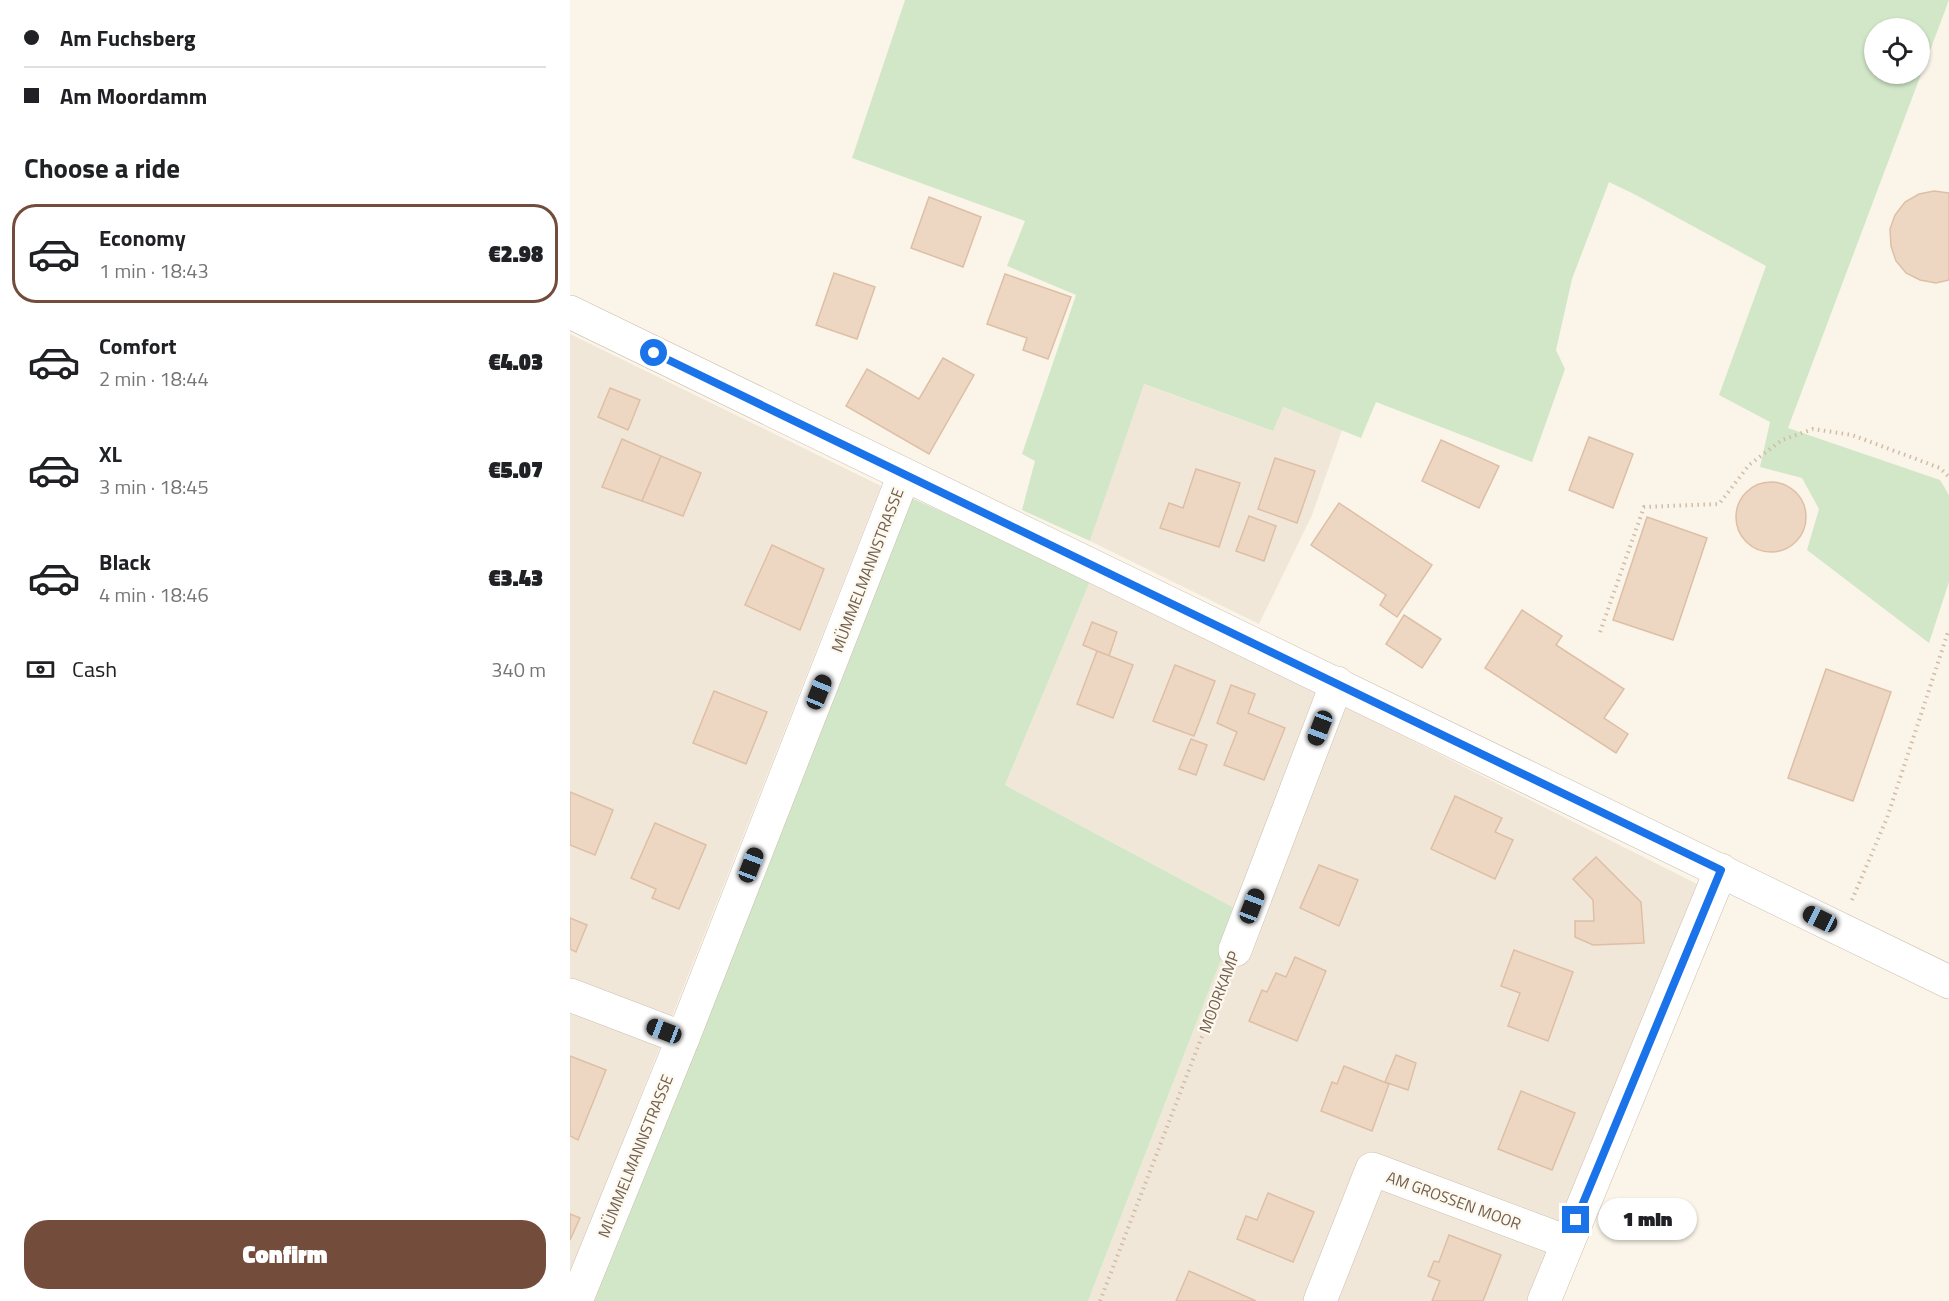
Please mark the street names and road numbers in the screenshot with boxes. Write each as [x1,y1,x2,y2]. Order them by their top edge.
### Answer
street label: MÜMMELMANNSTRASSE [825,484,909,656]
street label: MOORKAMP [1192,948,1246,1036]
street label: MÜMMELMANNSTRASSE [591,1071,679,1241]
street label: AM GROSSEN MOOR [1383,1164,1525,1236]

